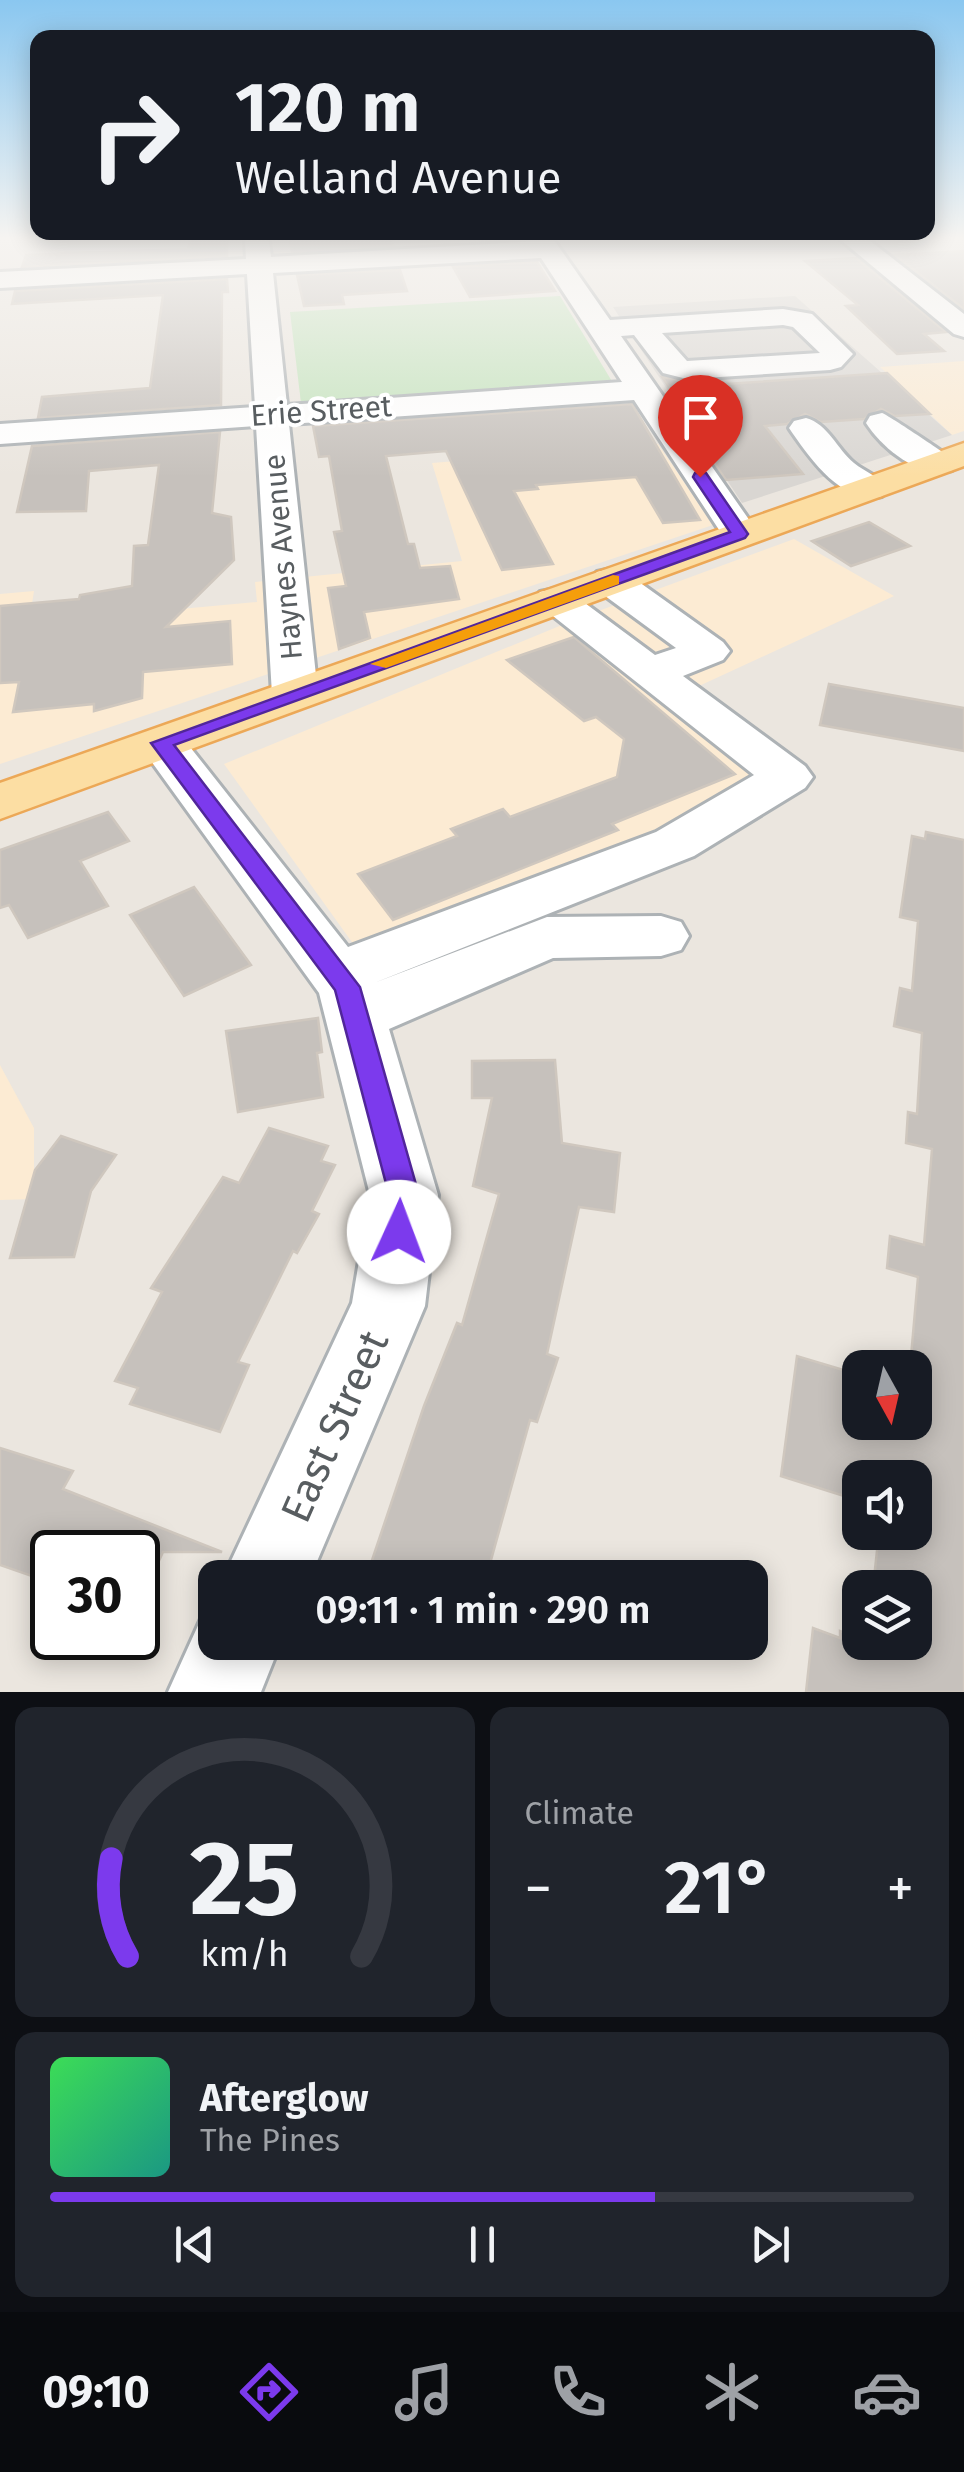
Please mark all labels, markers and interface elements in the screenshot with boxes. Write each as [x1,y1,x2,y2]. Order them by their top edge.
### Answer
text: 120 m [235,66,420,150]
icon: right [70,70,200,200]
text: Welland Avenue [235,151,561,205]
pin [658,375,743,478]
street label: Erie Street [249,388,393,434]
icon: arrive [673,390,728,445]
street label: Haynes Avenue [256,453,310,661]
position arrow [347,1180,451,1284]
street label: East Street [271,1322,400,1530]
north arrow [842,1350,932,1440]
map controls [842,1350,932,1660]
button: sound [842,1460,932,1550]
speed limit sign: 30 [30,1530,160,1660]
button: layers [842,1570,932,1660]
text: 09:11 · 1 min · 290 m [316,1587,650,1633]
text: Climate [525,1794,634,1832]
text: 25 [190,1817,300,1942]
text: 21° [664,1843,774,1933]
text: − [525,1856,552,1922]
text: + [887,1856,914,1922]
text: km/h [201,1933,289,1975]
text: Afterglow [200,2075,368,2121]
text: The Pines [200,2121,340,2159]
icon: previous [167,2217,222,2272]
icon: pause [455,2217,510,2272]
icon: next [743,2217,798,2272]
icon: directions [234,2357,304,2427]
icon: music [389,2357,459,2427]
icon: phone [543,2357,613,2427]
icon: climate [697,2357,767,2427]
icon: car [852,2357,922,2427]
text: 09:10 [42,2365,150,2419]

